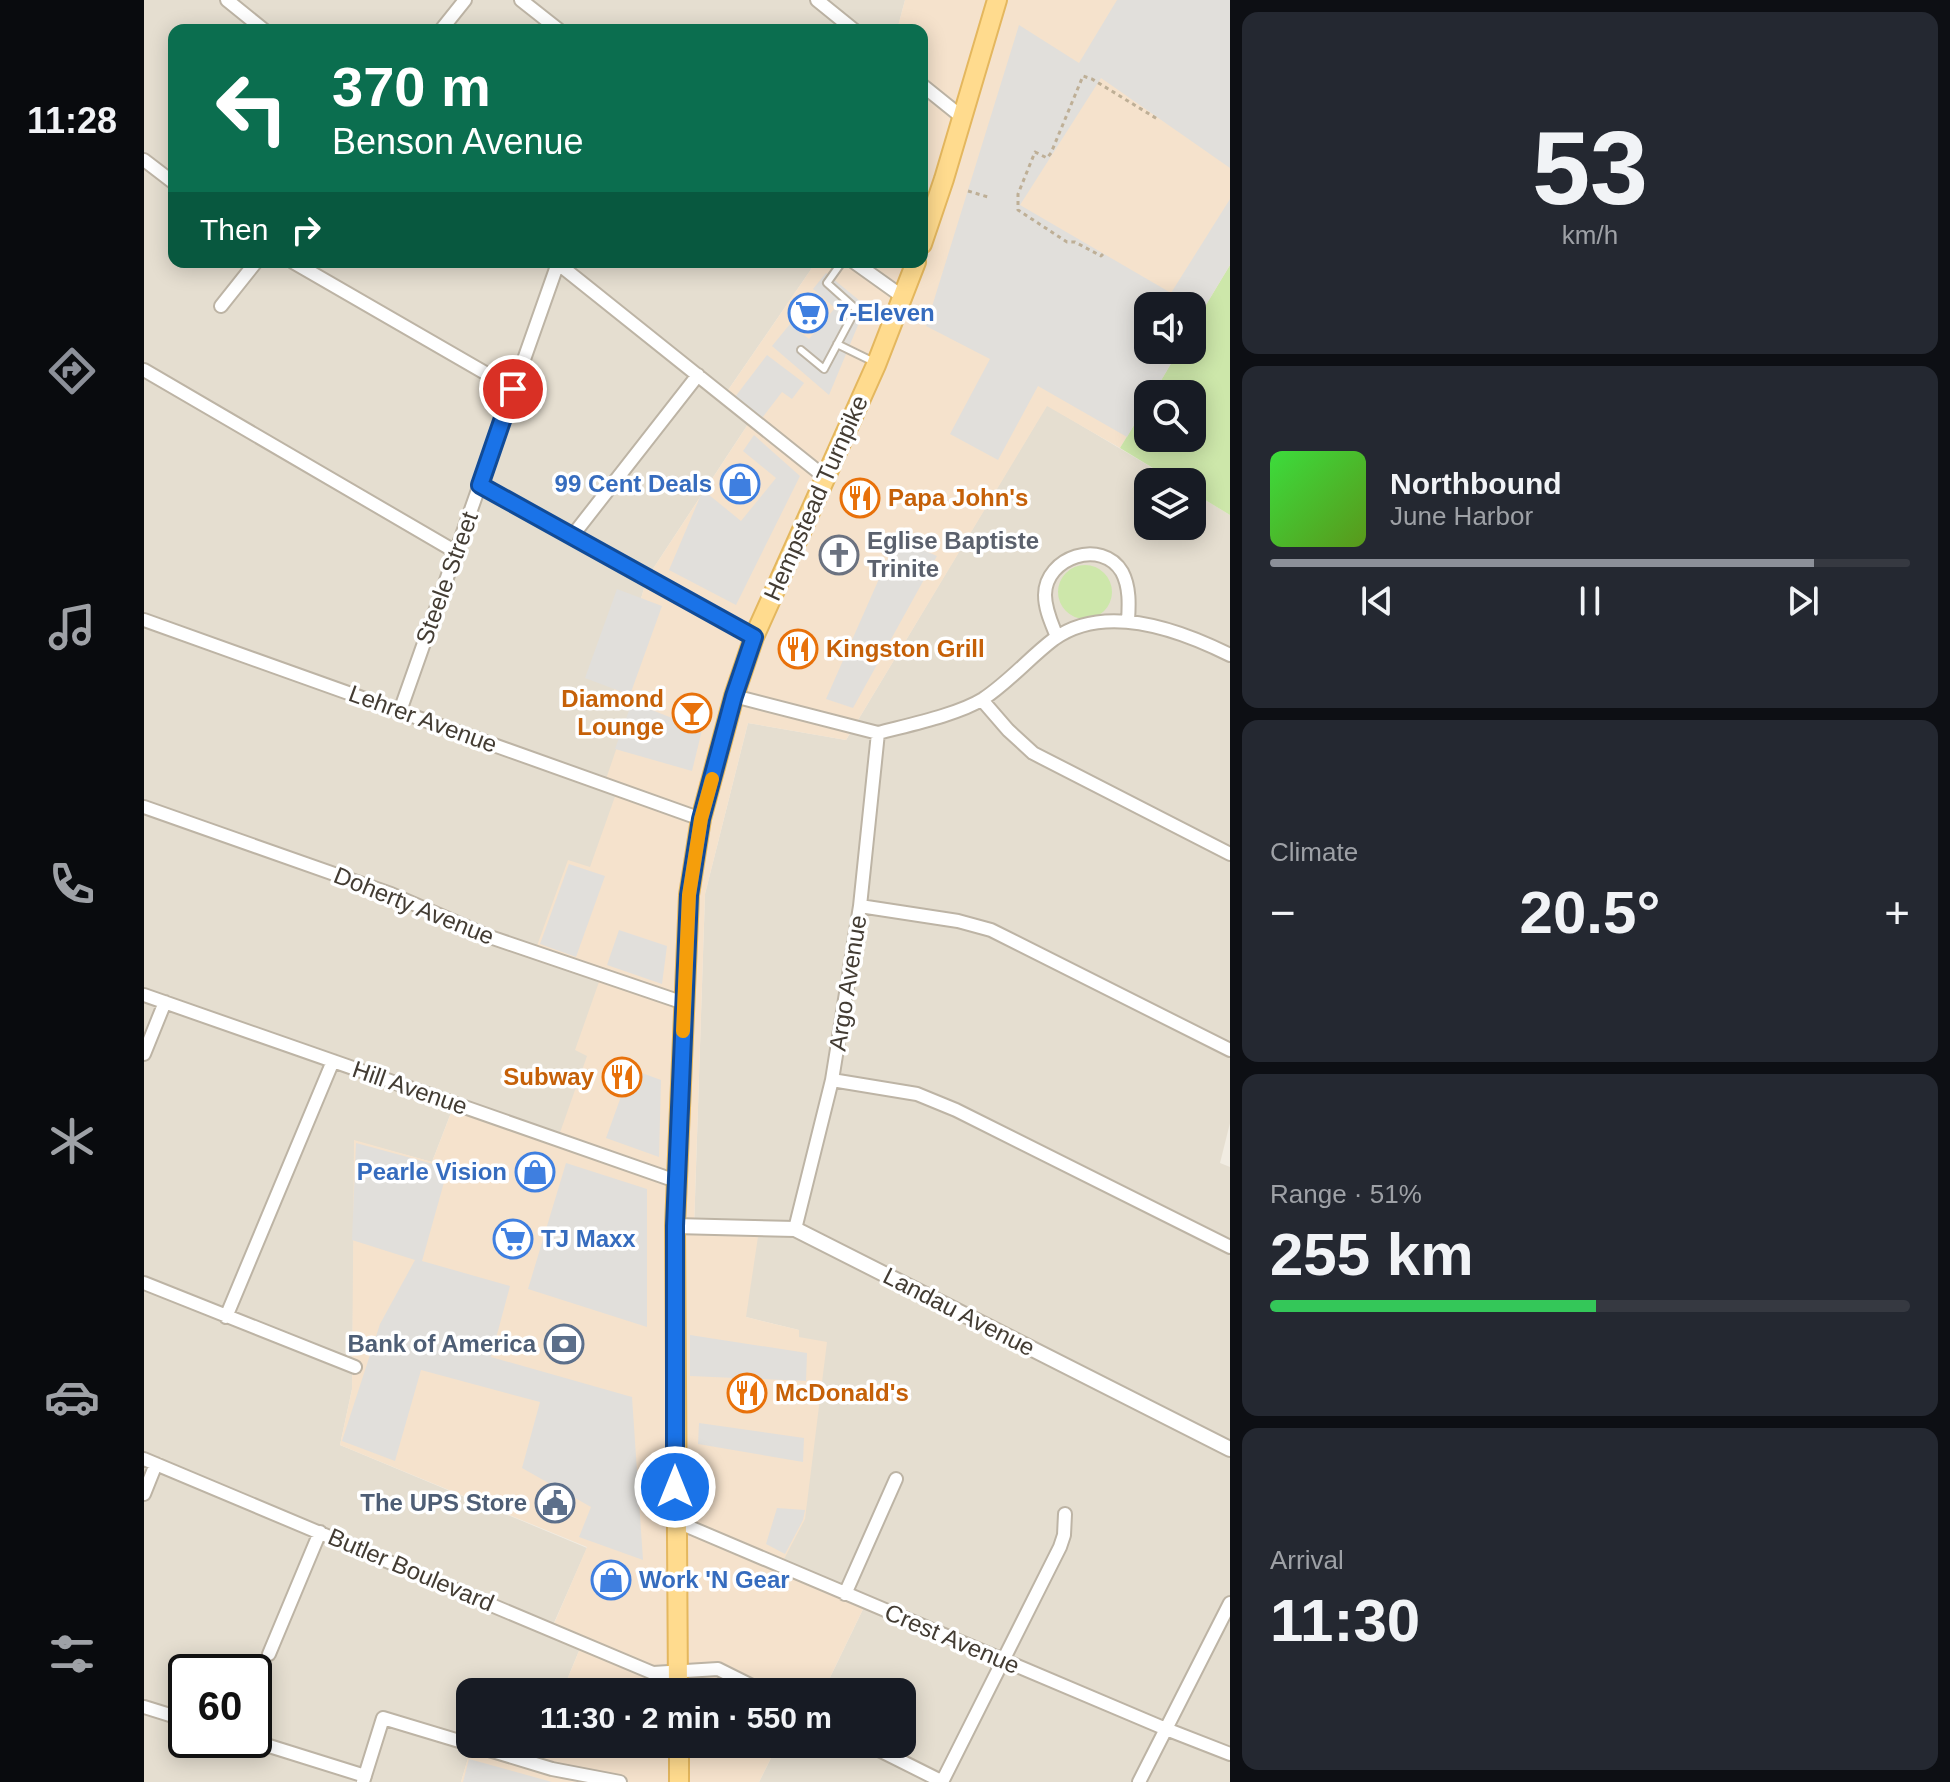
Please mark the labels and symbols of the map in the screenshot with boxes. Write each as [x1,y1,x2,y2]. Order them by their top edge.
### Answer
supermarket icon: 7-Eleven [787,292,829,334]
place label: 7-Eleven [836,299,935,326]
pin [479,355,547,423]
street label: Hempstead Turnpike [758,391,873,604]
shop icon: 99 Cent Deals [719,463,761,505]
place label: 99 Cent Deals [555,470,712,497]
restaurant icon: Papa John's [839,477,881,519]
place label: Papa John's [888,484,1028,511]
street label: Steele Street [410,508,483,648]
place label: Eglise Baptiste Trinite [867,527,1039,582]
church icon: Eglise Baptiste Trinite [818,534,860,576]
restaurant icon: Kingston Grill [777,628,819,670]
place label: Kingston Grill [826,635,985,662]
street label: Lehrer Avenue [345,679,501,758]
place label: Diamond Lounge [561,685,664,740]
bar icon: Diamond Lounge [671,692,713,734]
street label: Doherty Avenue [330,861,498,950]
street label: Argo Avenue [823,913,872,1053]
street label: Hill Avenue [349,1055,471,1120]
restaurant icon: Subway [601,1056,643,1098]
place label: Subway [503,1063,595,1090]
shop icon: Pearle Vision [514,1151,556,1193]
place label: Pearle Vision [357,1158,507,1185]
supermarket icon: TJ Maxx [492,1218,534,1260]
place label: TJ Maxx [541,1225,636,1252]
street label: Landau Avenue [879,1262,1039,1361]
bank icon: Bank of America [543,1323,585,1365]
place label: Bank of America [347,1330,537,1357]
restaurant icon: McDonald's [726,1372,768,1414]
place label: McDonald's [775,1379,909,1406]
position arrow [633,1445,717,1529]
public building icon: The UPS Store [534,1482,576,1524]
place label: The UPS Store [360,1489,527,1516]
street label: Butler Boulevard [324,1522,498,1617]
shop icon: Work 'N Gear [590,1559,632,1601]
place label: Work 'N Gear [639,1566,790,1593]
street label: Crest Avenue [881,1598,1024,1679]
speed limit sign: 60 [168,1654,272,1758]

